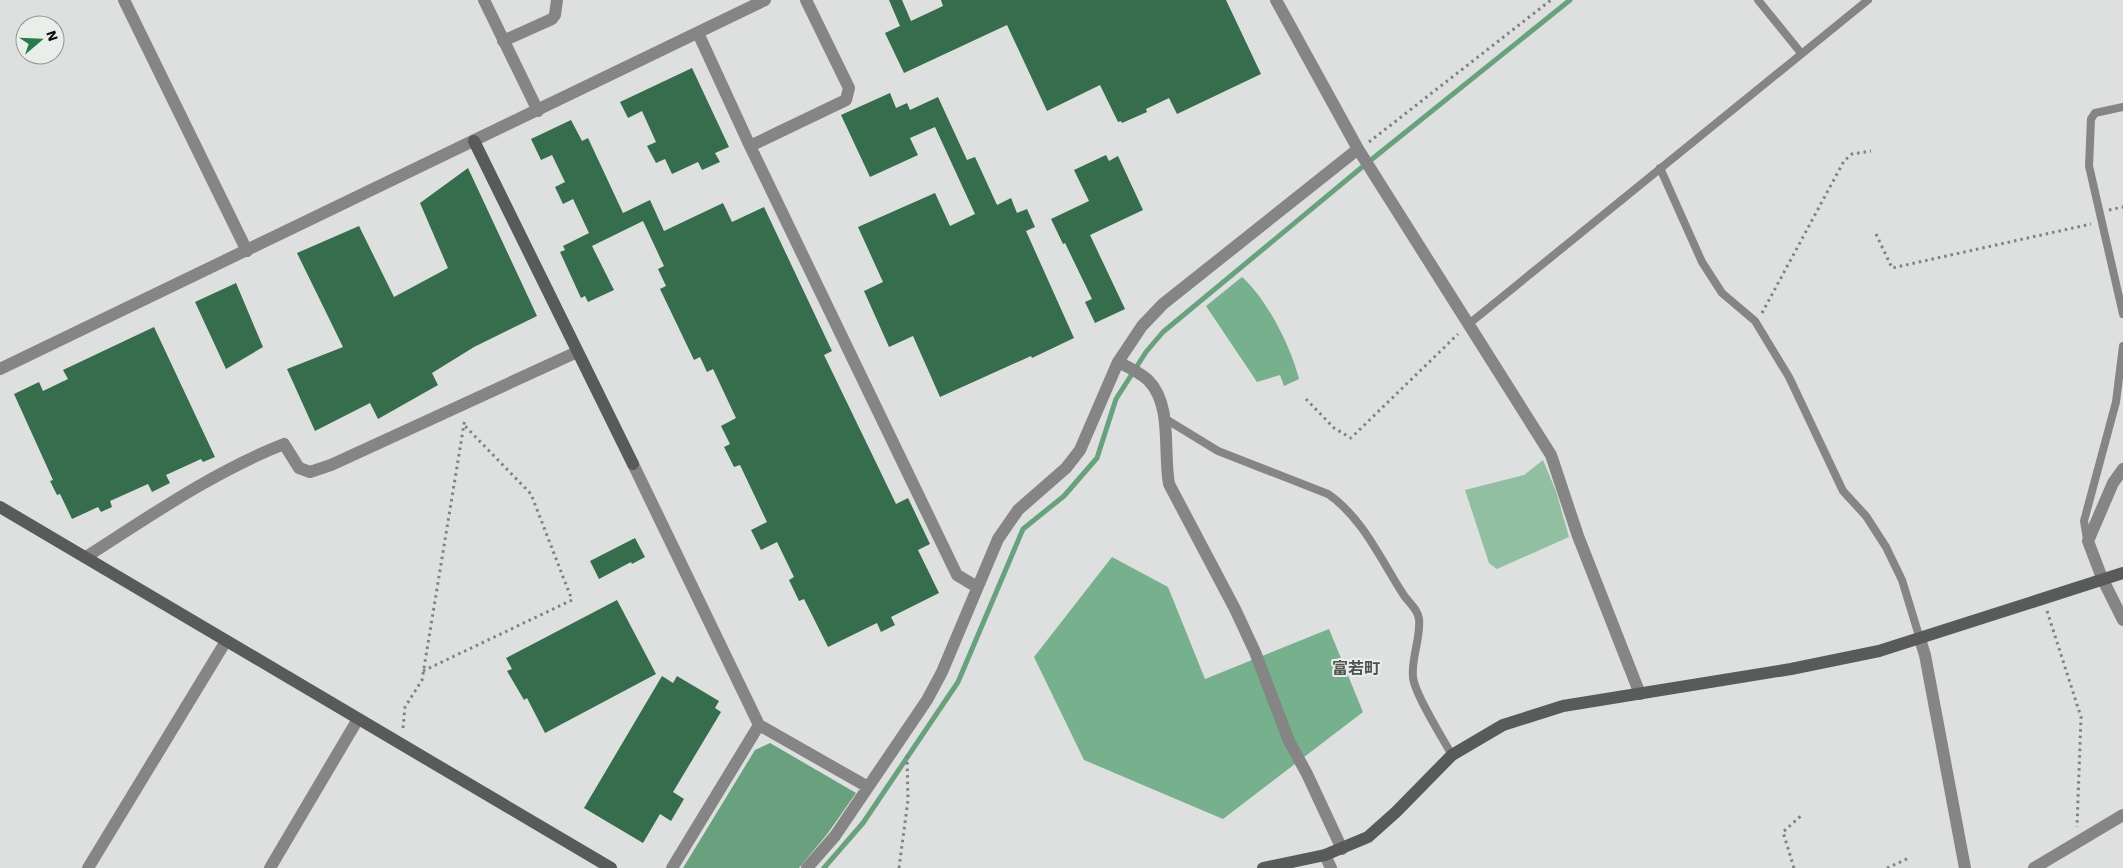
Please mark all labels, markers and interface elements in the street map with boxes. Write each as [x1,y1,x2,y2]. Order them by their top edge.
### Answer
north arrow [15,15,65,65]
text: N [43,28,62,43]
district label: 富若町 [1332,659,1380,678]

